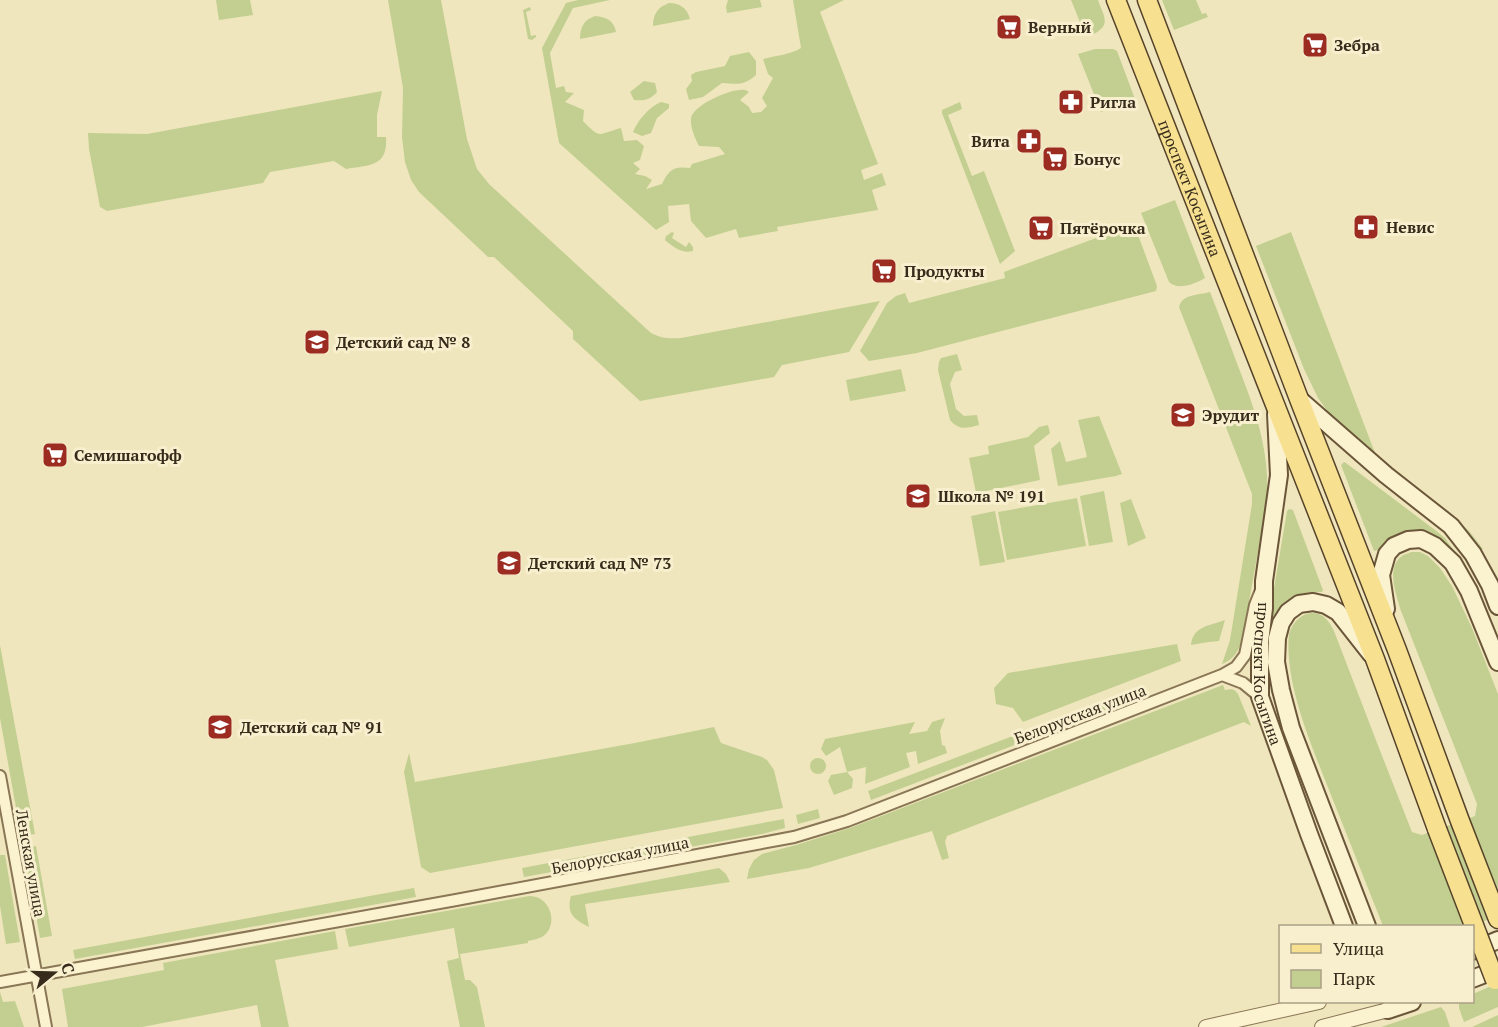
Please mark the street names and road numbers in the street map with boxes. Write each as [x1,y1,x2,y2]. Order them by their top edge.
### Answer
street label: проспект Косыгина [1153,116,1227,260]
street label: проспект Косыгина [1248,602,1287,748]
street label: Белорусская улица [1011,679,1149,749]
street label: Ленская улица [11,806,51,919]
street label: Белорусская улица [549,831,691,879]

